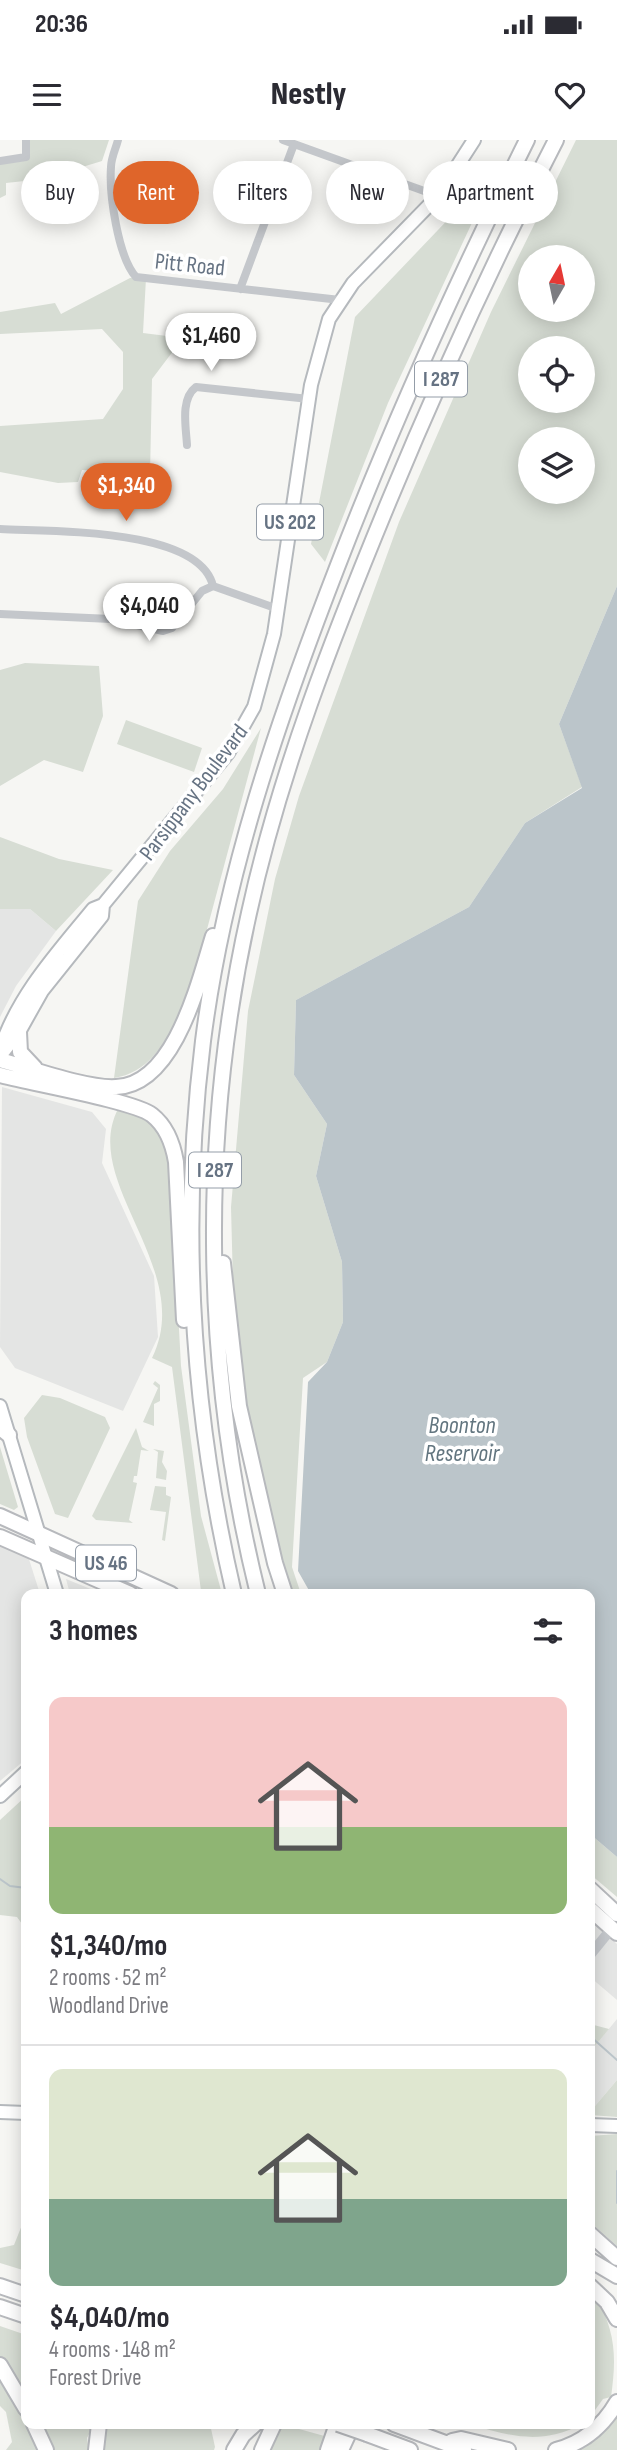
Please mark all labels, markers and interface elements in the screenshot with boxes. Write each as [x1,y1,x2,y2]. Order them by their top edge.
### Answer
text: 20:36 [35,9,88,40]
text: Nestly [271,75,346,114]
icon: menu [28,76,66,114]
icon: heart [551,76,589,114]
chip: Buy [21,161,99,224]
chip: Rent [113,161,199,224]
chip: Filters [213,161,312,224]
chip: New [326,161,409,224]
chip: Apartment [423,161,558,224]
north arrow [518,245,595,322]
map controls [518,245,595,504]
street label: Pitt Road [154,247,226,283]
pin: $1,460 [154,314,268,373]
text: $1,460 [181,322,241,350]
button: locate [518,336,595,413]
road number: I 287 [415,362,467,396]
button: layers [518,427,595,504]
pin: $1,340 [69,464,183,523]
text: $1,340 [97,472,155,500]
road number: US 202 [257,504,323,540]
pin: $4,040 [92,584,206,643]
text: $4,040 [119,592,179,620]
street label: Parsippany Boulevard [133,719,254,866]
road number: I 287 [189,1152,241,1188]
water label: Boonton Reservoir [425,1411,500,1468]
road number: US 46 [76,1546,136,1580]
icon: filters [529,1612,567,1650]
text: 3 homes [49,1613,138,1649]
icon: home [245,1743,371,1869]
text: $1,340/mo [49,1928,167,1964]
text: 2 rooms · 52 m² [49,1964,167,1992]
text: Woodland Drive [49,1992,169,2020]
icon: home [245,2115,371,2241]
text: $4,040/mo [49,2300,169,2336]
text: 4 rooms · 148 m² [49,2336,176,2364]
text: Forest Drive [49,2364,142,2392]

